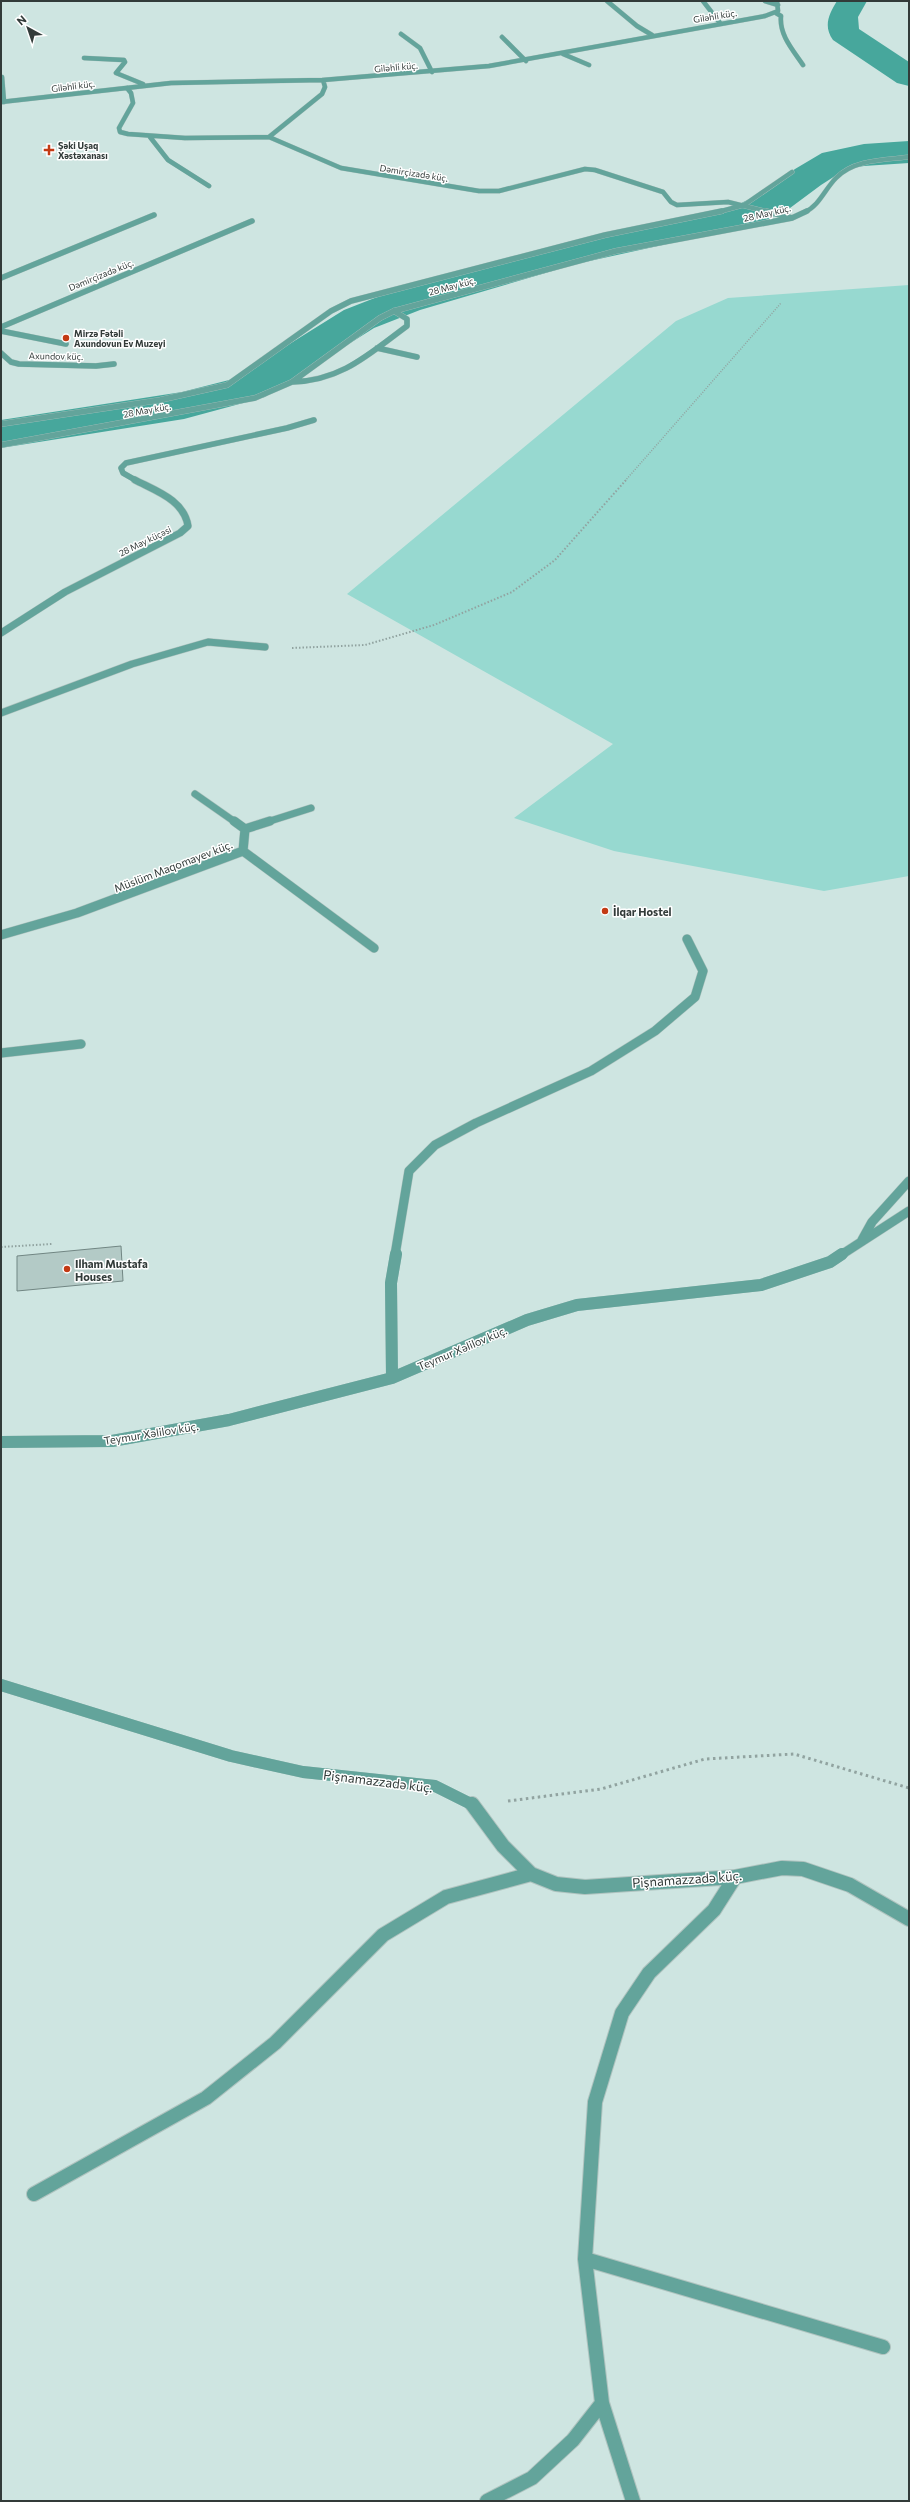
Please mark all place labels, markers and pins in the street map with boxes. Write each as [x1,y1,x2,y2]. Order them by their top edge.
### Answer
place label: Şəki Uşaq Xəstəxanası [58,140,108,161]
marker: Şəki Uşaq Xəstəxanası [43,144,55,156]
place label: Mirzə Fətəli Axundovun Ev Muzeyi [74,328,166,349]
marker: Mirzə Fətəli Axundovun Ev Muzeyi [61,333,71,343]
place label: İlqar Hostel [613,905,672,918]
marker: İlqar Hostel [600,906,610,916]
place label: Ilham Mustafa Houses [75,1257,148,1283]
marker: Ilham Mustafa Houses [62,1264,72,1274]

